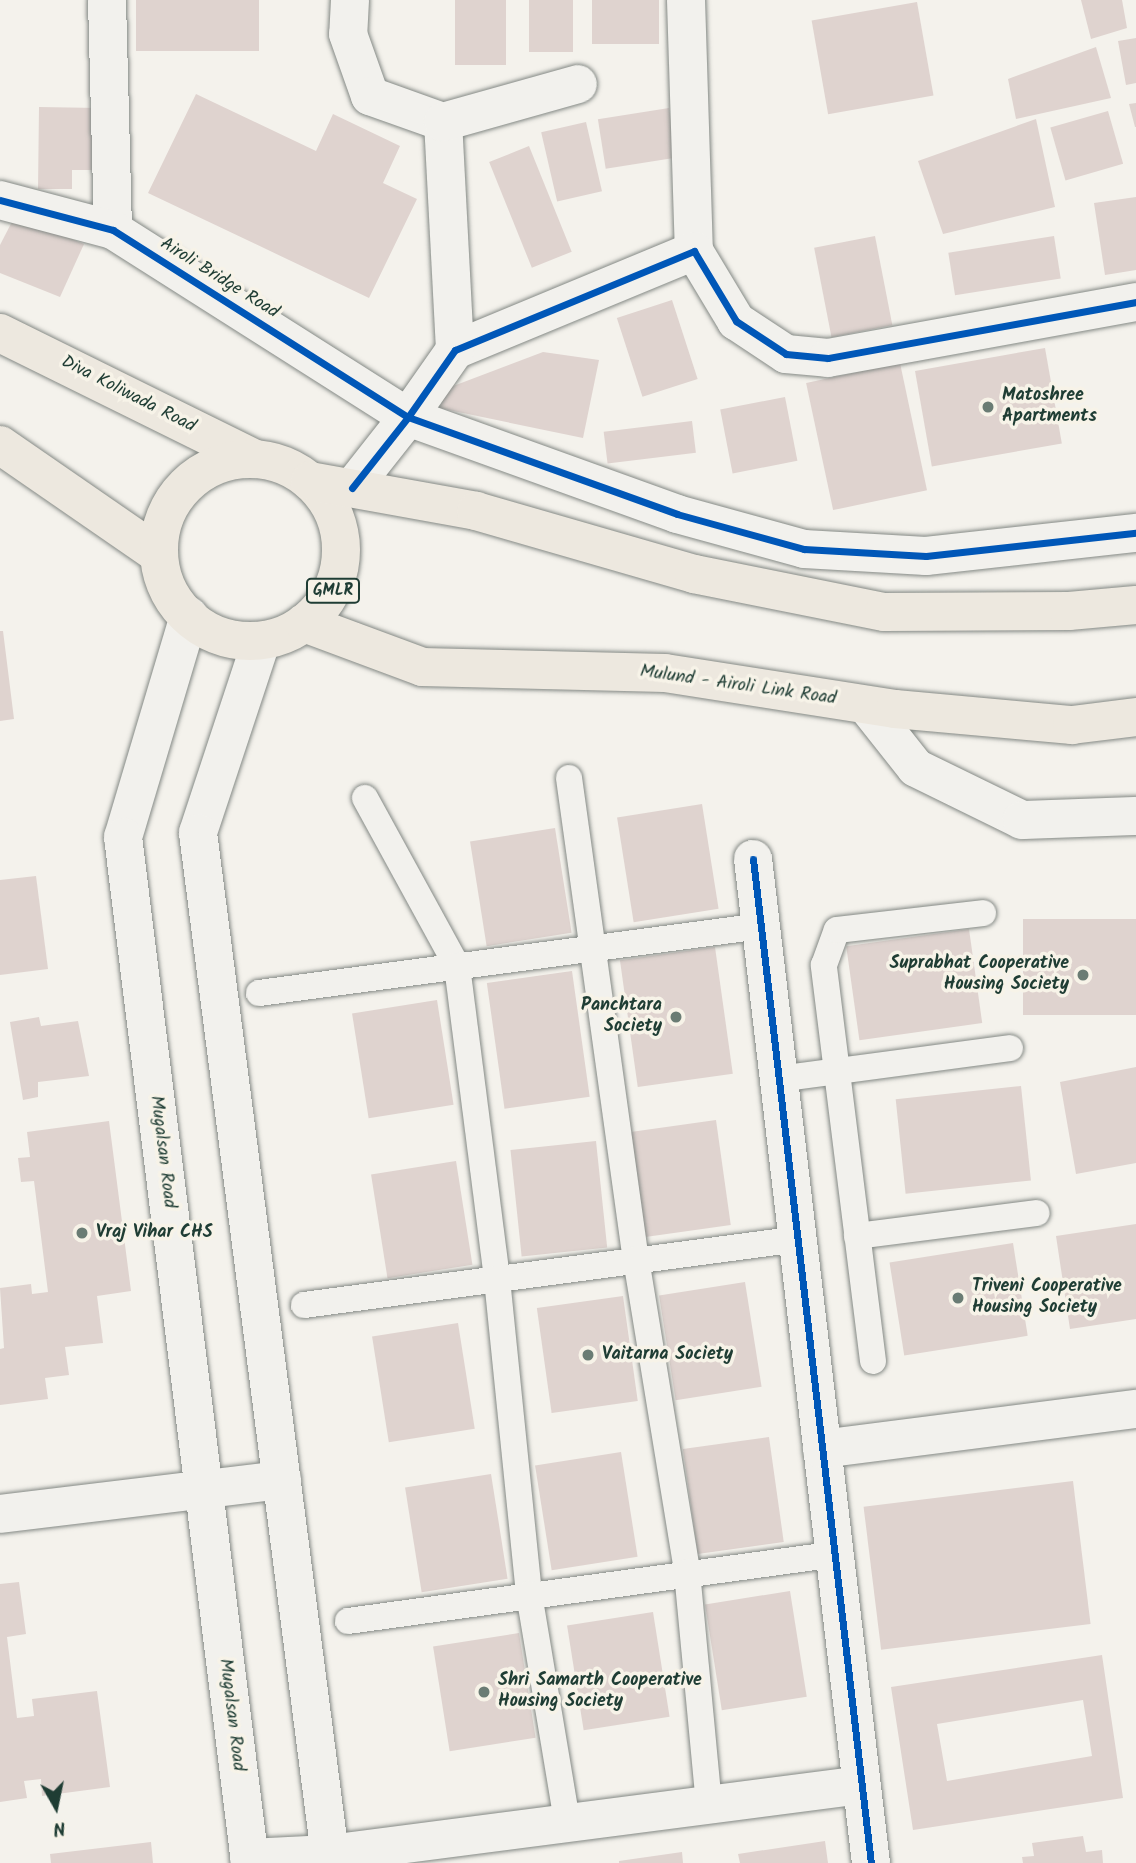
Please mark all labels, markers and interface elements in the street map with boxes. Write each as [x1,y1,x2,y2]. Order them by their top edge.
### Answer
street label: Airoli Bridge Road [156,234,282,324]
street label: Diva Koliwada Road [57,352,199,438]
place label: Matoshree Apartments [1002,386,1097,428]
marker: Matoshree Apartments [980,399,996,415]
road number: GMLR [305,578,361,604]
street label: Mulund - Airoli Link Road [639,662,837,710]
place label: Suprabhat Cooperative Housing Society [890,954,1069,996]
marker: Suprabhat Cooperative Housing Society [1075,967,1091,983]
place label: Panchtara Society [581,996,662,1038]
marker: Panchtara Society [668,1009,684,1025]
street label: Mugalsan Road [144,1094,180,1210]
place label: Vraj Vihar CHS [96,1222,213,1244]
marker: Vraj Vihar CHS [74,1225,90,1241]
place label: Triveni Cooperative Housing Society [972,1277,1122,1320]
marker: Triveni Cooperative Housing Society [950,1290,966,1306]
place label: Vaitarna Society [602,1344,733,1366]
marker: Vaitarna Society [580,1347,596,1363]
street label: Mugalsan Road [213,1657,249,1773]
place label: Shri Samarth Cooperative Housing Society [498,1671,702,1714]
marker: Shri Samarth Cooperative Housing Society [476,1684,492,1700]
north arrow [21,1772,91,1842]
text: N [51,1812,68,1843]

